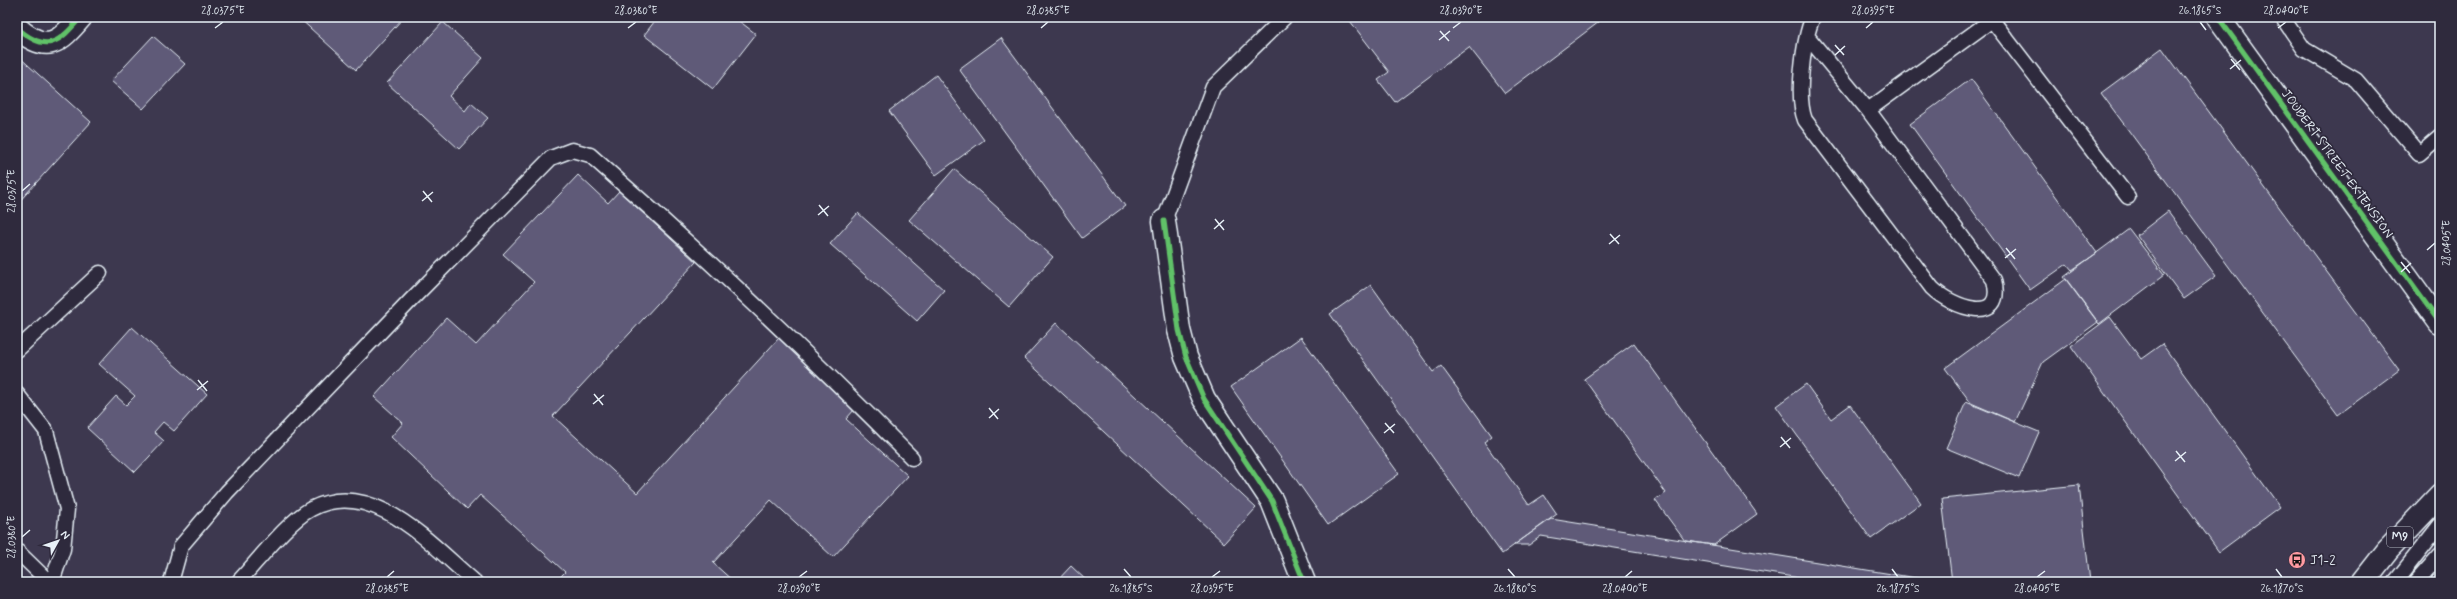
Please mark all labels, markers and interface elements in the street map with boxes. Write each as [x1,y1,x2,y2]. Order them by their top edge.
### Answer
text: 28.0375°E [201,4,245,18]
text: 28.0380°E [615,4,658,18]
text: 28.0385°E [1026,4,1070,18]
text: 28.0390°E [1440,4,1482,18]
text: 28.0395°E [1851,4,1895,18]
text: 26.1865°S [2179,4,2222,18]
text: 28.0400°E [2263,4,2309,18]
street label: JOUBERT STREET EXTENSION [2277,86,2397,242]
text: 28.0375°E [5,169,19,213]
text: 28.0405°E [2440,220,2454,266]
text: 28.0380°E [5,515,19,558]
north arrow [38,521,78,561]
road number: M9 [2387,527,2413,547]
text: N [57,528,73,543]
bus stop icon: J1-2 [2287,550,2307,570]
place label: J1-2 [2310,552,2336,569]
text: 28.0385°E [365,582,409,596]
text: 28.0390°E [778,582,820,596]
text: 26.1885°S [1109,582,1153,596]
text: 28.0395°E [1190,582,1234,596]
text: 26.1880°S [1494,582,1537,596]
text: 28.0400°E [1602,582,1648,596]
text: 26.1875°S [1876,582,1920,596]
text: 28.0405°E [2014,582,2060,596]
text: 26.1870°S [2261,582,2304,596]

